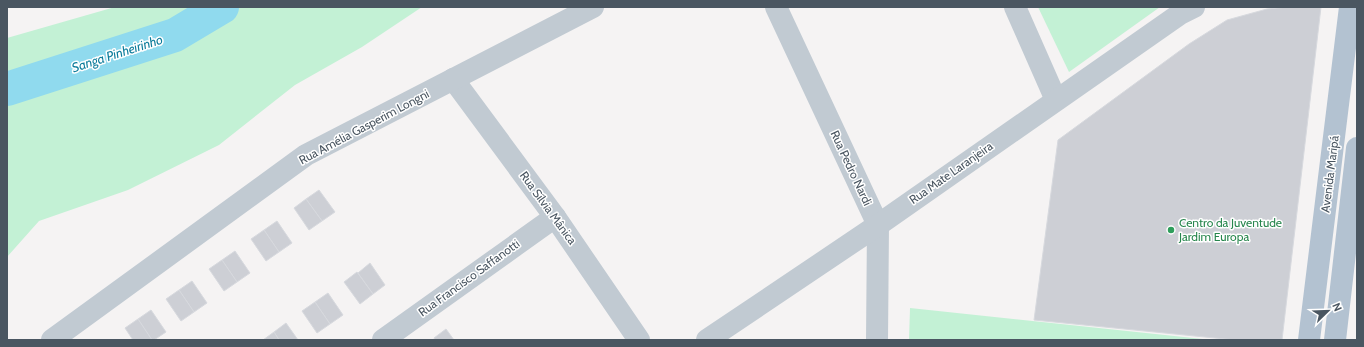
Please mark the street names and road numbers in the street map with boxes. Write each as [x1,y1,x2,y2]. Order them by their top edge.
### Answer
street label: Rua Amélia Gasperim Longni [296,86,431,167]
street label: Rua Pedro Nardi [827,128,875,208]
street label: Avenida Maripá [1317,134,1342,213]
street label: Rua Mate Laranjeira [906,138,996,207]
street label: Rua Sílvia Mânica [517,168,580,247]
street label: Rua Francisco Saffanotti [415,236,522,319]

